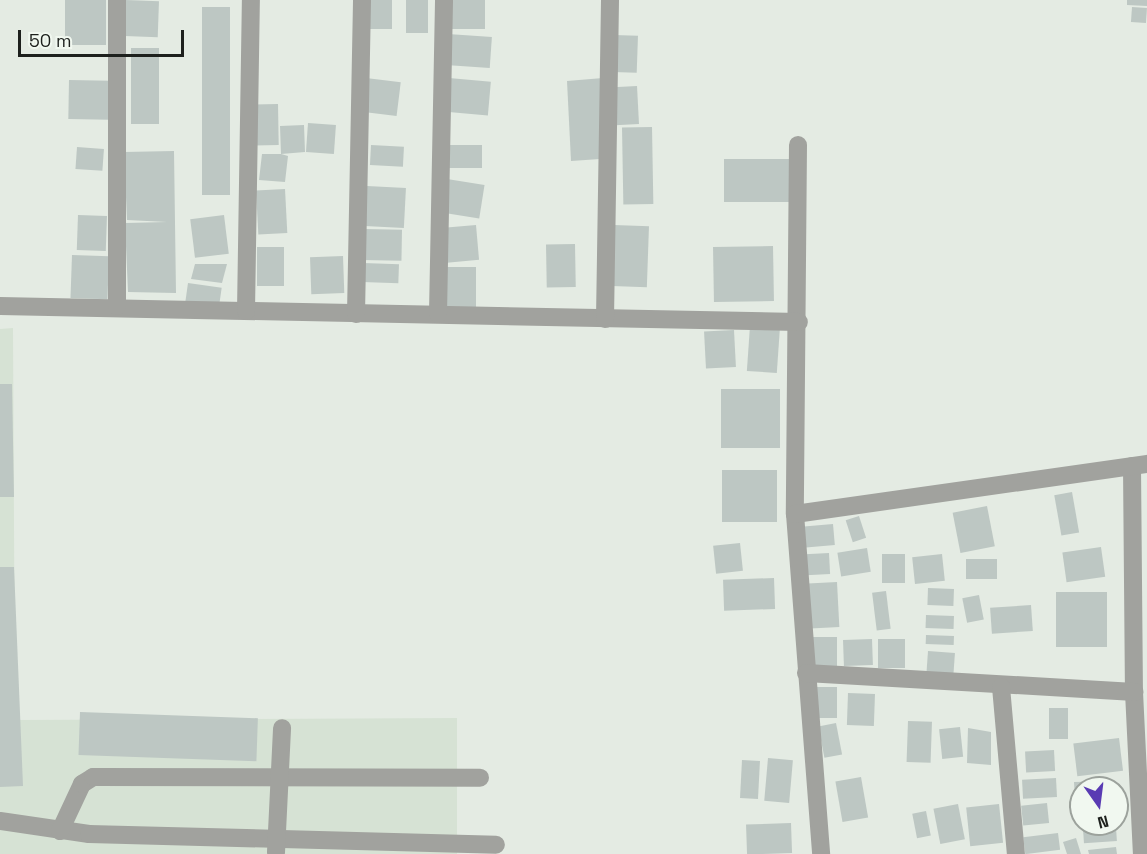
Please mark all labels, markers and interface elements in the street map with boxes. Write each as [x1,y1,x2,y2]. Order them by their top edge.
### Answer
scale bar [21,18,188,56]
text: 50 m [29,29,71,52]
north arrow [1069,776,1129,836]
text: N [1095,811,1111,833]

